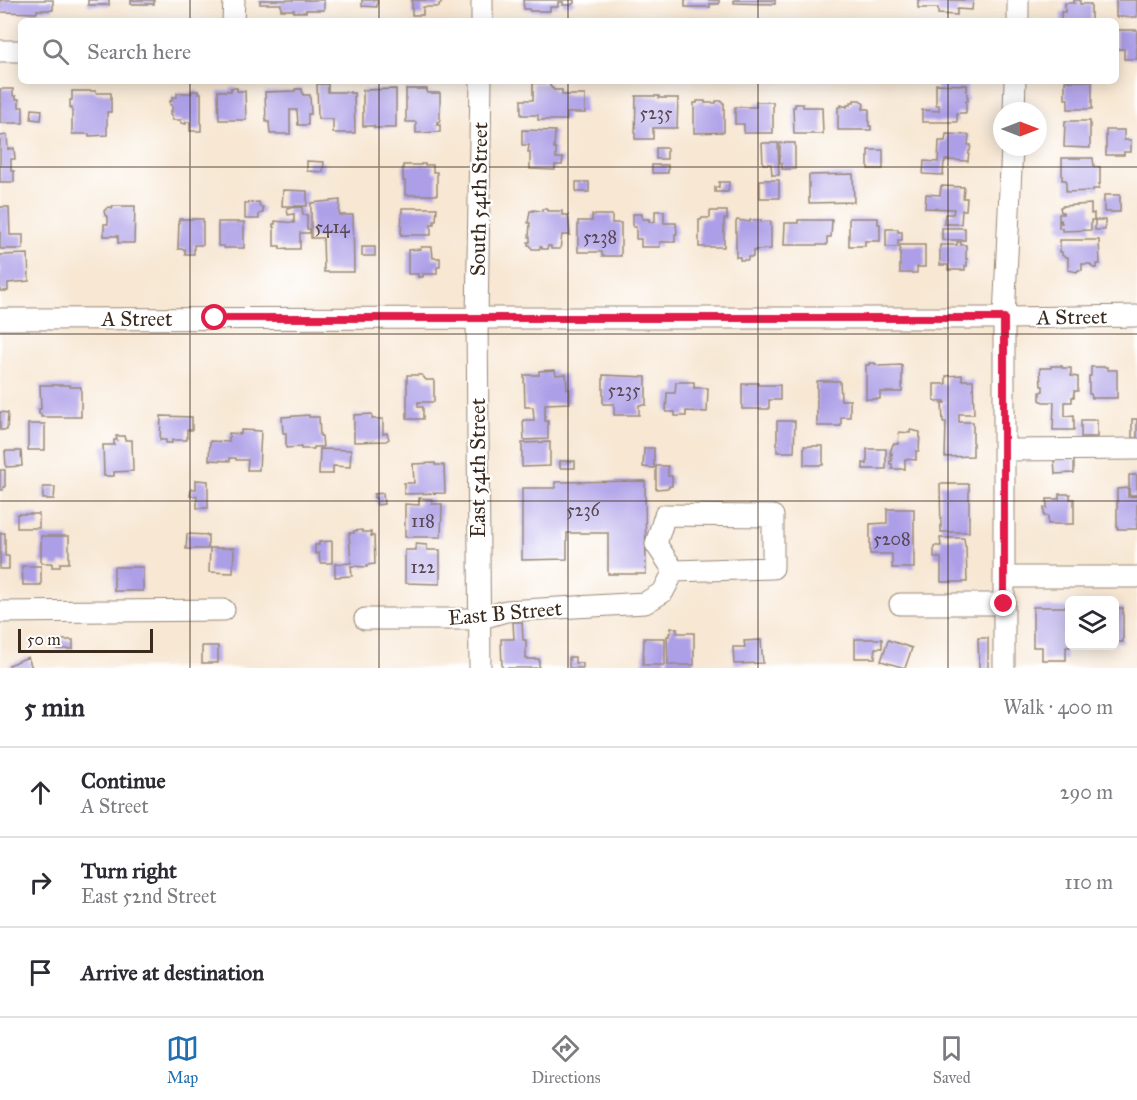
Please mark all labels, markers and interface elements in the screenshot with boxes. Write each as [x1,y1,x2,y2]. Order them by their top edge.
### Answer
search box [18,18,1119,84]
icon: search [39,35,72,68]
text: Search here [87,38,191,65]
house number: 5235 [640,102,673,124]
north arrow [993,102,1047,156]
street label: South 54th Street [465,121,493,276]
house number: 5414 [314,216,351,238]
house number: 5238 [583,226,617,248]
street label: A Street [1035,303,1108,331]
route start [201,304,227,330]
street label: A Street [101,306,173,332]
house number: 5235 [608,379,641,401]
street label: East 54th Street [465,397,491,538]
house number: 5236 [566,499,601,521]
house number: 118 [411,510,435,532]
house number: 5208 [873,528,911,550]
house number: 122 [411,556,436,578]
route end [990,590,1016,616]
street label: East B Street [447,595,564,631]
map controls [1065,596,1119,650]
button: layers [1065,596,1119,650]
scale bar [18,626,153,654]
text: 50 m [27,630,61,649]
text: 5 min [24,691,85,723]
text: Walk · 400 m [1003,695,1113,719]
text: Continue [81,767,166,794]
icon: ahead [24,776,57,809]
text: 290 m [1060,780,1113,804]
text: A Street [81,794,148,818]
text: Turn right [81,857,177,884]
icon: right [24,866,57,899]
text: 110 m [1065,870,1113,894]
text: East 52nd Street [81,884,216,908]
icon: arrive [24,956,57,989]
text: Arrive at destination [81,959,264,986]
tab: Map [166,1032,199,1087]
tab: Directions [531,1032,600,1087]
tab: Saved [933,1032,971,1087]

